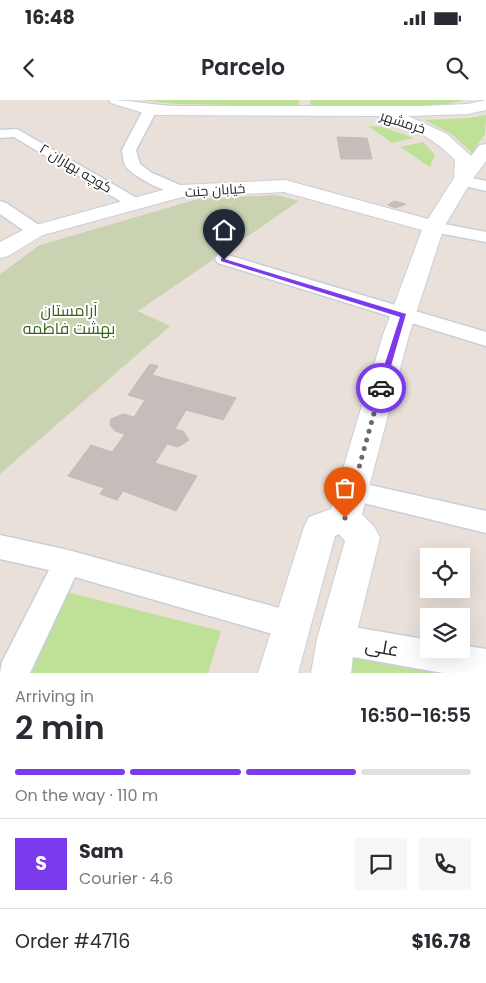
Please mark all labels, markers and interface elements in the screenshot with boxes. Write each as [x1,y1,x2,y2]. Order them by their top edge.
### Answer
text: 16:48 [25,4,75,31]
text: Parcelo [201,52,285,83]
icon: back [15,54,43,82]
icon: search [443,54,471,82]
street label: خرمشهر [377,105,428,139]
street label: کوچه بهاران ۲ [36,138,116,198]
street label: خیابان جنت [184,178,246,202]
pin [203,209,245,260]
icon: home [210,216,238,244]
park label: آرامستان بهشت فاطمه [23,299,115,340]
courier [356,363,406,413]
icon: car [367,374,395,402]
pin [324,467,366,518]
icon: bag [331,474,359,502]
map controls [420,548,470,658]
button: locate [420,548,470,598]
button: layers [420,608,470,658]
street label: علی [363,631,401,663]
text: Arriving in [15,685,94,708]
text: 16:50–16:55 [361,702,471,729]
text: 2 min [15,705,105,750]
text: On the way · 110 m [15,784,158,807]
text: Sam [79,838,124,865]
button: chat [355,838,407,890]
button: phone [419,838,471,890]
text: S [35,850,47,877]
text: Courier · 4.6 [79,867,173,890]
text: Order #4716 [15,928,130,955]
text: $16.78 [411,928,471,955]

